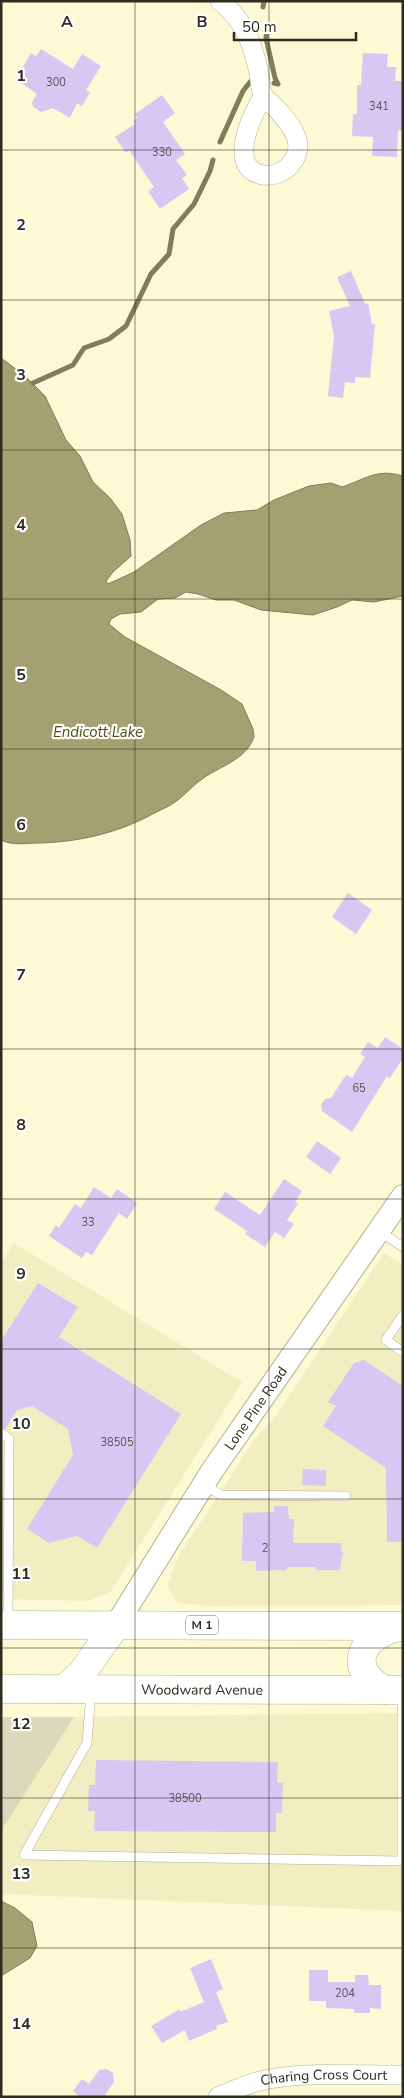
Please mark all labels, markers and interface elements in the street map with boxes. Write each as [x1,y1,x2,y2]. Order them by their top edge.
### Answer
scale bar [234,10,356,42]
text: A [61,11,73,33]
text: B [196,11,208,33]
text: 50 m [242,17,277,37]
text: 1 [16,65,26,87]
house number: 300 [46,75,66,90]
house number: 341 [369,99,389,114]
house number: 330 [152,145,172,160]
text: 2 [16,214,26,236]
text: 3 [16,364,26,386]
text: 4 [16,514,26,536]
text: 5 [16,664,26,686]
water label: Endicott Lake [53,722,143,742]
text: 6 [16,814,26,836]
text: 7 [16,964,26,986]
house number: 65 [352,1081,366,1096]
text: 8 [16,1114,26,1136]
house number: 33 [81,1215,95,1230]
text: 9 [16,1263,26,1285]
street label: Lone Pine Road [220,1362,291,1454]
text: 10 [11,1413,31,1435]
house number: 38505 [101,1435,134,1450]
house number: 2 [262,1541,268,1556]
text: 11 [11,1563,31,1585]
road number: M 1 [186,1616,218,1634]
street label: Woodward Avenue [141,1680,263,1699]
text: 12 [11,1713,31,1735]
house number: 38500 [169,1791,202,1806]
text: 13 [11,1863,31,1885]
house number: 204 [335,1986,355,2001]
text: 14 [11,2013,31,2035]
street label: Charing Cross Court [259,2065,387,2090]

